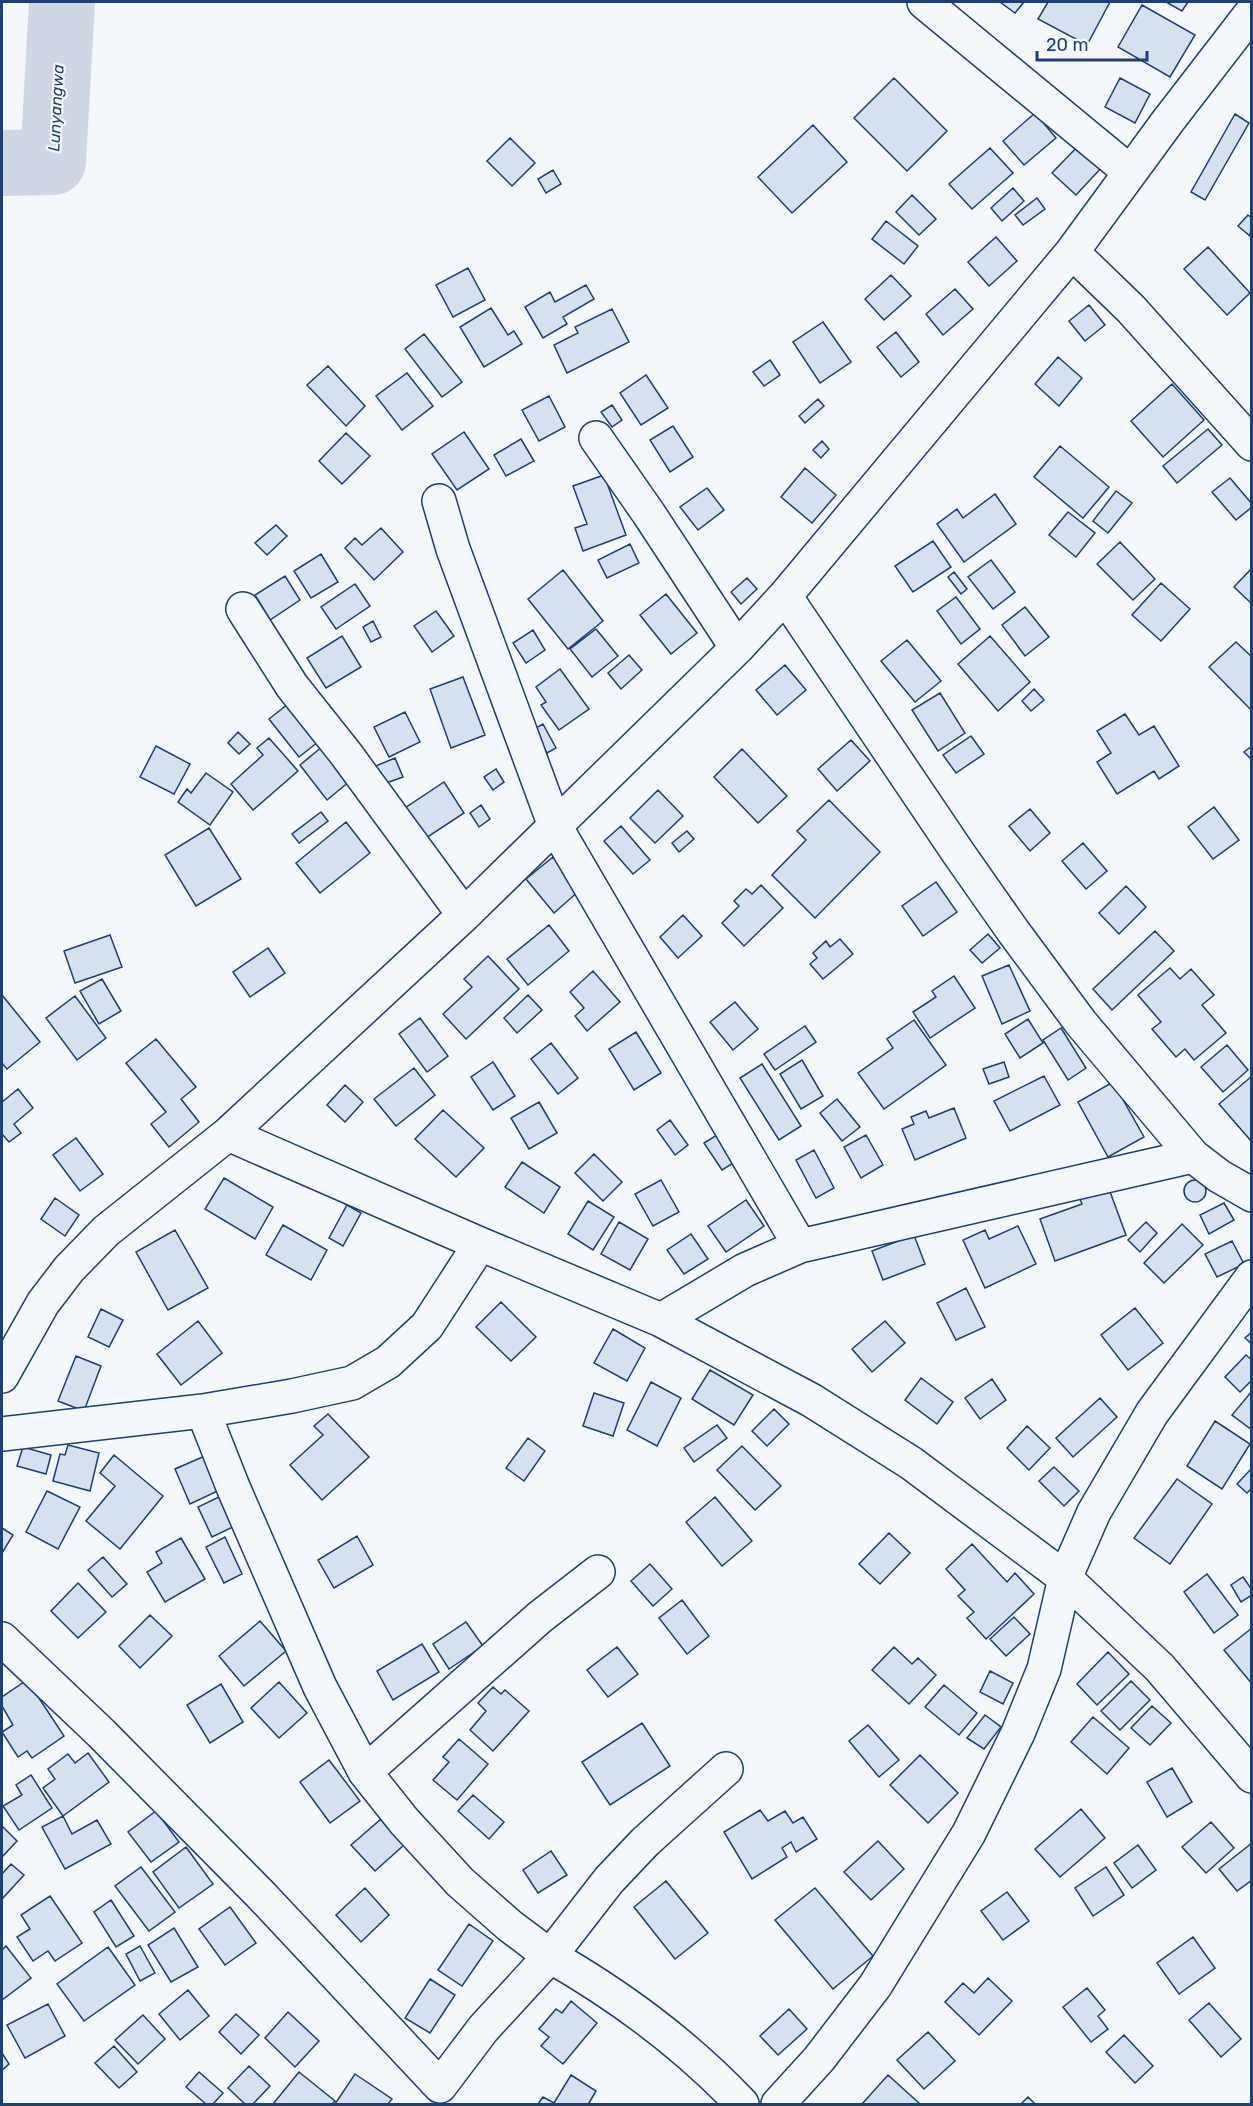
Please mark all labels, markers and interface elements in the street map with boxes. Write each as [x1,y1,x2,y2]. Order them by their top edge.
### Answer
scale bar [1037,24,1146,62]
text: 20 m [1046,34,1088,56]
water label: Lunyangwa [44,64,68,152]

